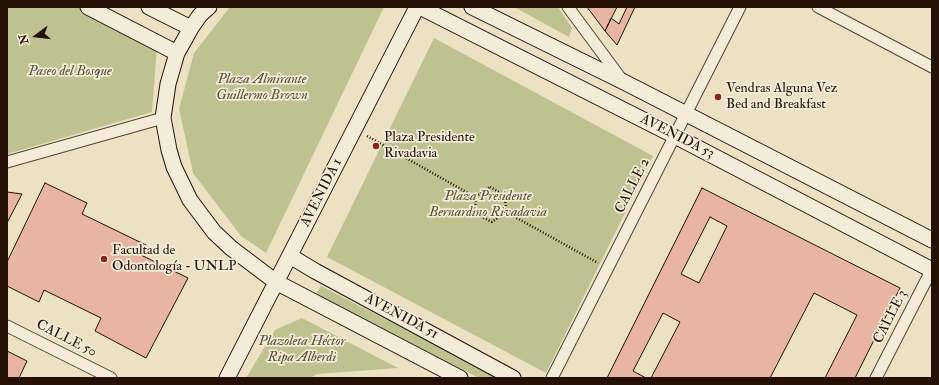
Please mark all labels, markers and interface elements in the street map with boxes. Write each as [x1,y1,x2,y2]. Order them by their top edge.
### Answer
north arrow [16,16,56,56]
text: N [16,33,31,46]
park label: Paseo del Bosque [28,64,112,80]
park label: Plaza Almirante Guillermo Brown [216,72,308,104]
place label: Vendras Alguna Vez Bed and Breakfast [726,81,837,114]
marker: Vendras Alguna Vez Bed and Breakfast [713,92,723,102]
street label: AVENIDA 53 [637,111,717,163]
place label: Plaza Presidente Rivadavia [384,130,475,162]
marker: Plaza Presidente Rivadavia [371,141,381,151]
street label: AVENIDA 1 [298,156,346,230]
street label: CALLE 2 [612,156,654,216]
park label: Plaza Presidente Bernardino Rivadavia [429,189,547,222]
place label: Facultad de Odontología - UNLP [112,243,236,276]
marker: Facultad de Odontología - UNLP [99,254,109,264]
street label: CALLE 3 [870,287,912,347]
street label: AVENIDA 51 [362,291,440,343]
street label: CALLE 50 [33,317,99,361]
park label: Plazoleta Héctor Ripa Alberdi [258,334,346,366]

